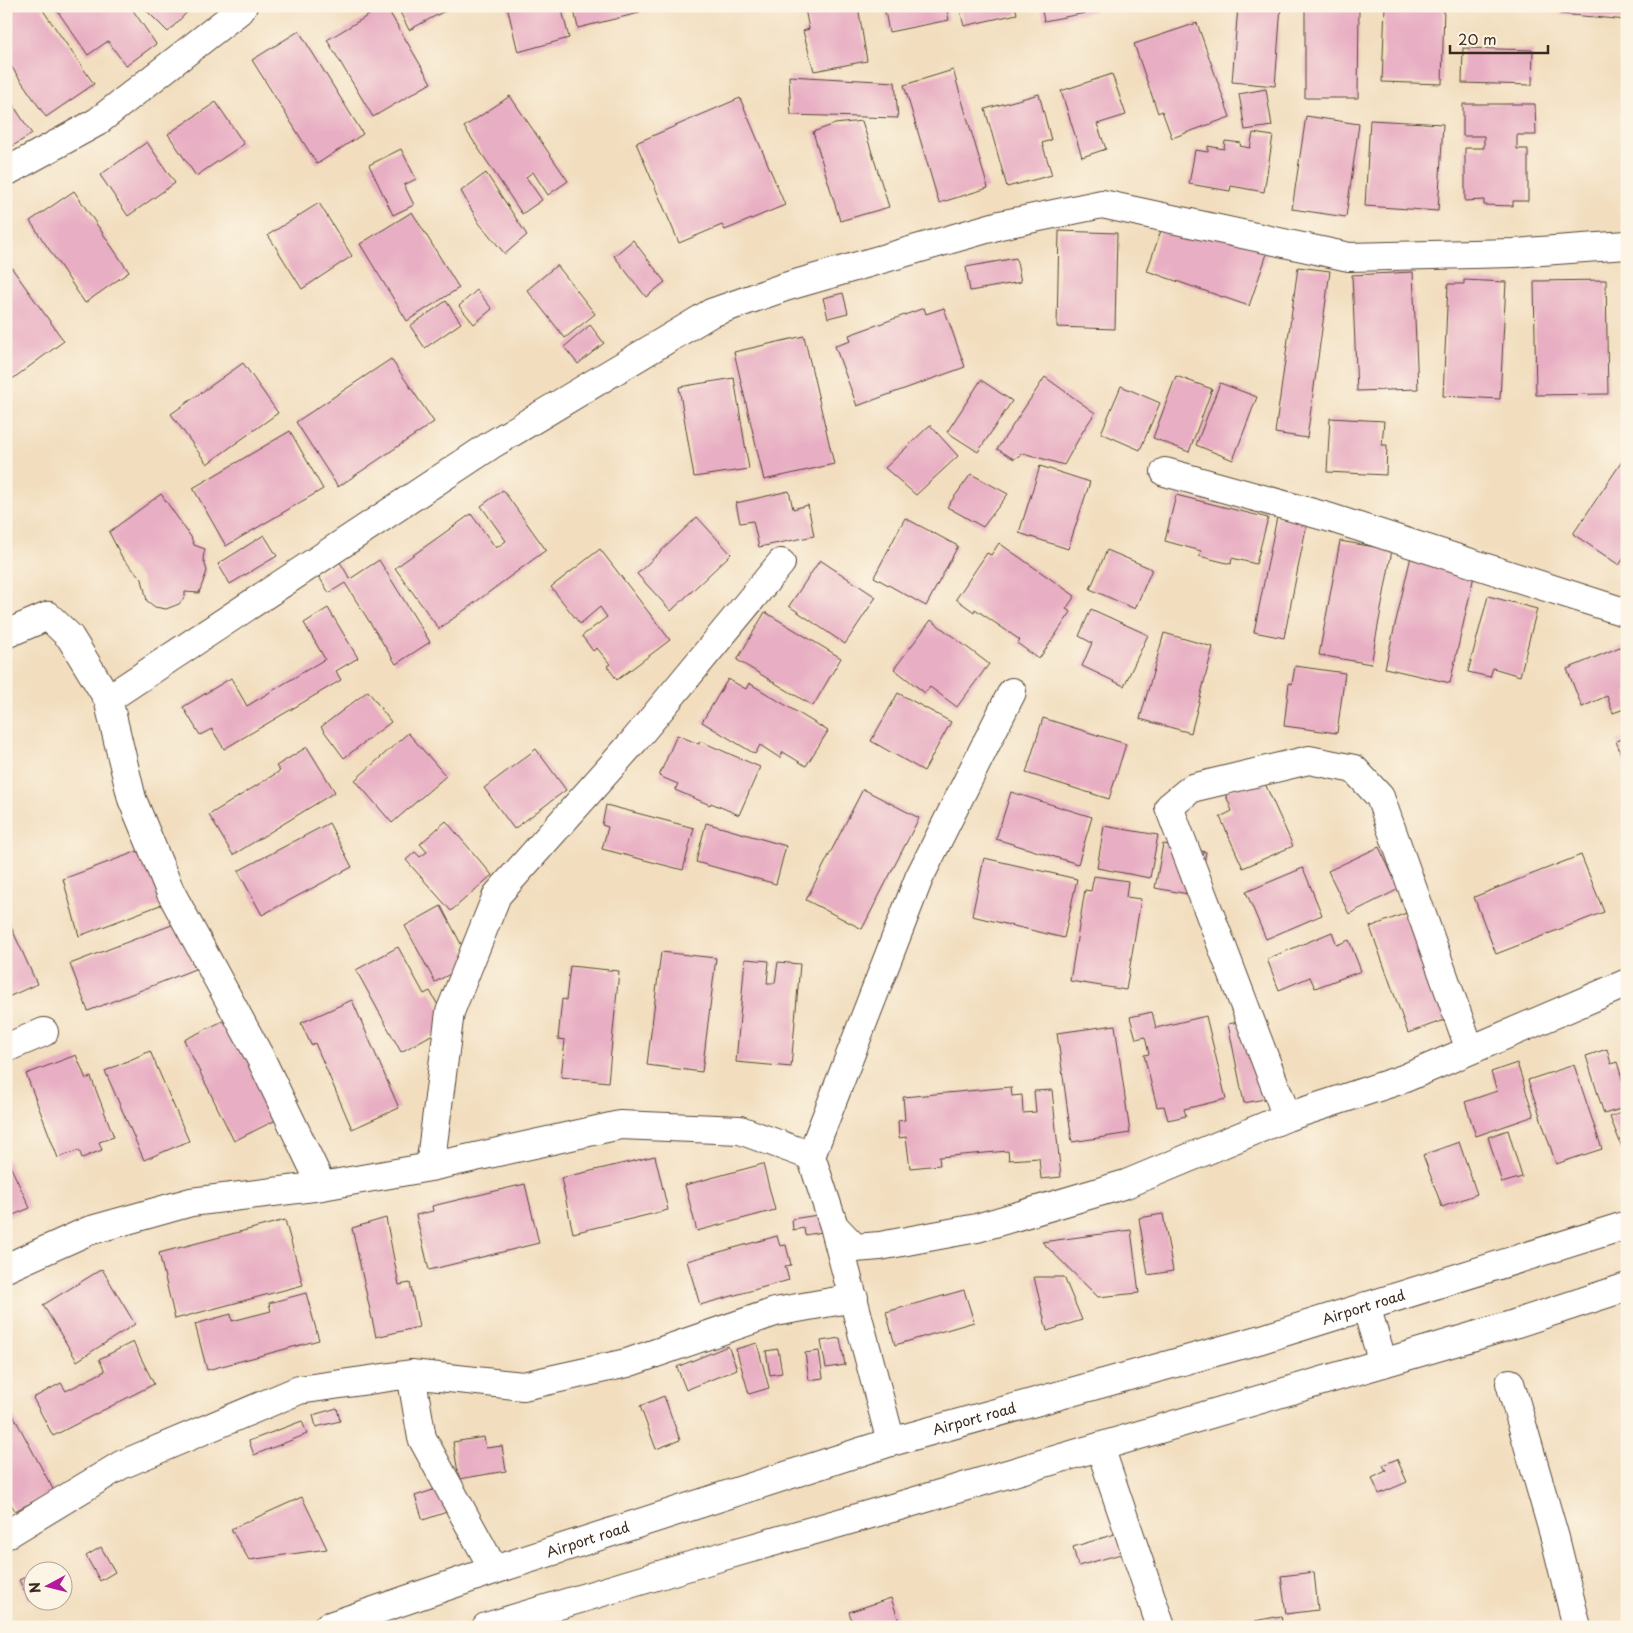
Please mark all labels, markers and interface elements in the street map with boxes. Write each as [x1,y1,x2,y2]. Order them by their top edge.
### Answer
scale bar [1450,22,1548,54]
text: 20 m [1458,27,1497,50]
street label: Airport road [1319,1284,1408,1330]
street label: Airport road [930,1397,1018,1440]
street label: Airport road [543,1516,632,1562]
north arrow [22,1560,72,1610]
text: N [24,1581,46,1594]

